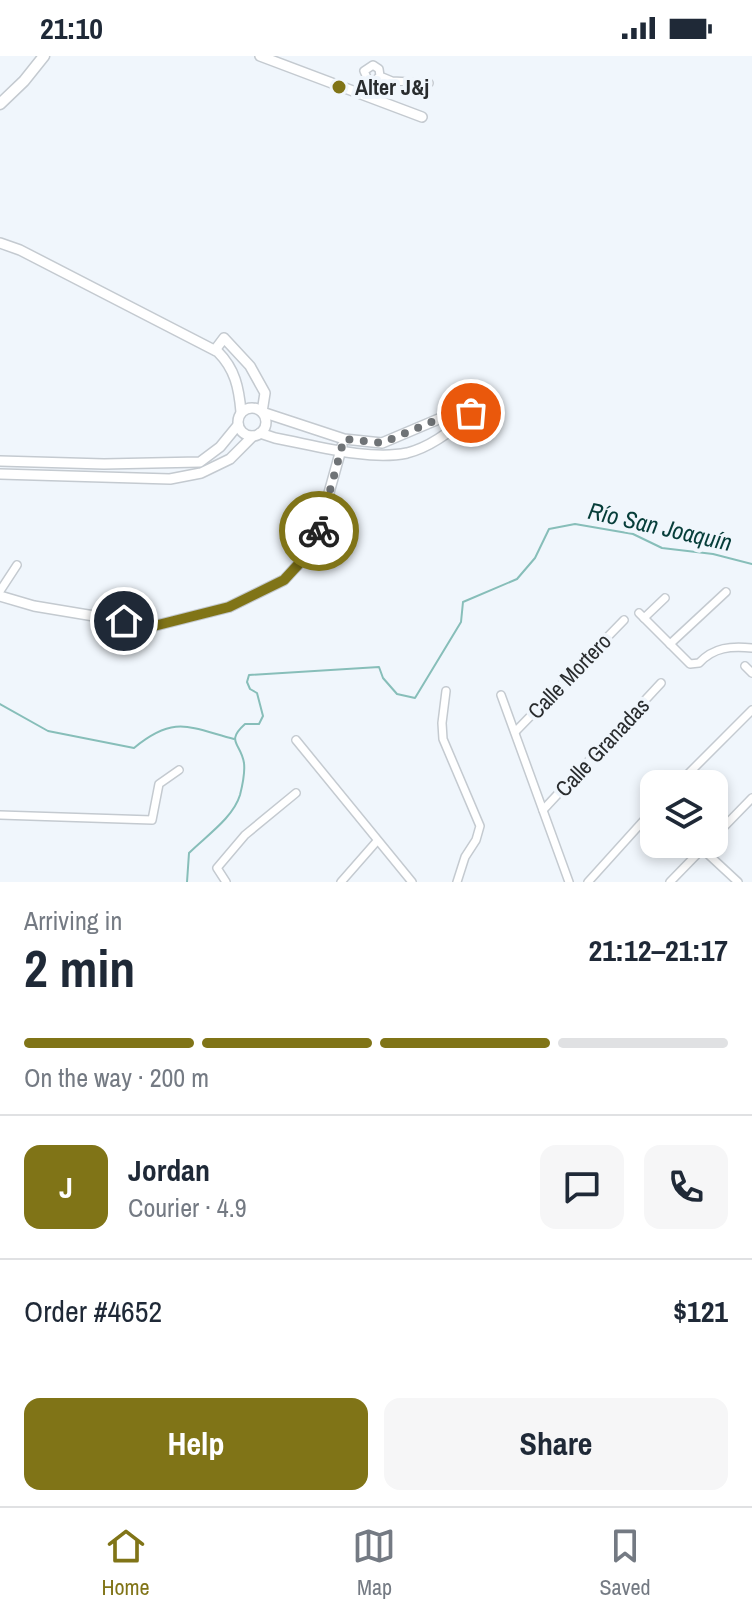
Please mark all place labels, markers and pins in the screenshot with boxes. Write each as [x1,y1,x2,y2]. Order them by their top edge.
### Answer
place label: Alter J&j [355,72,429,102]
marker: Alter J&j [330,78,348,96]
pin [437,379,505,447]
pin [90,587,158,655]

